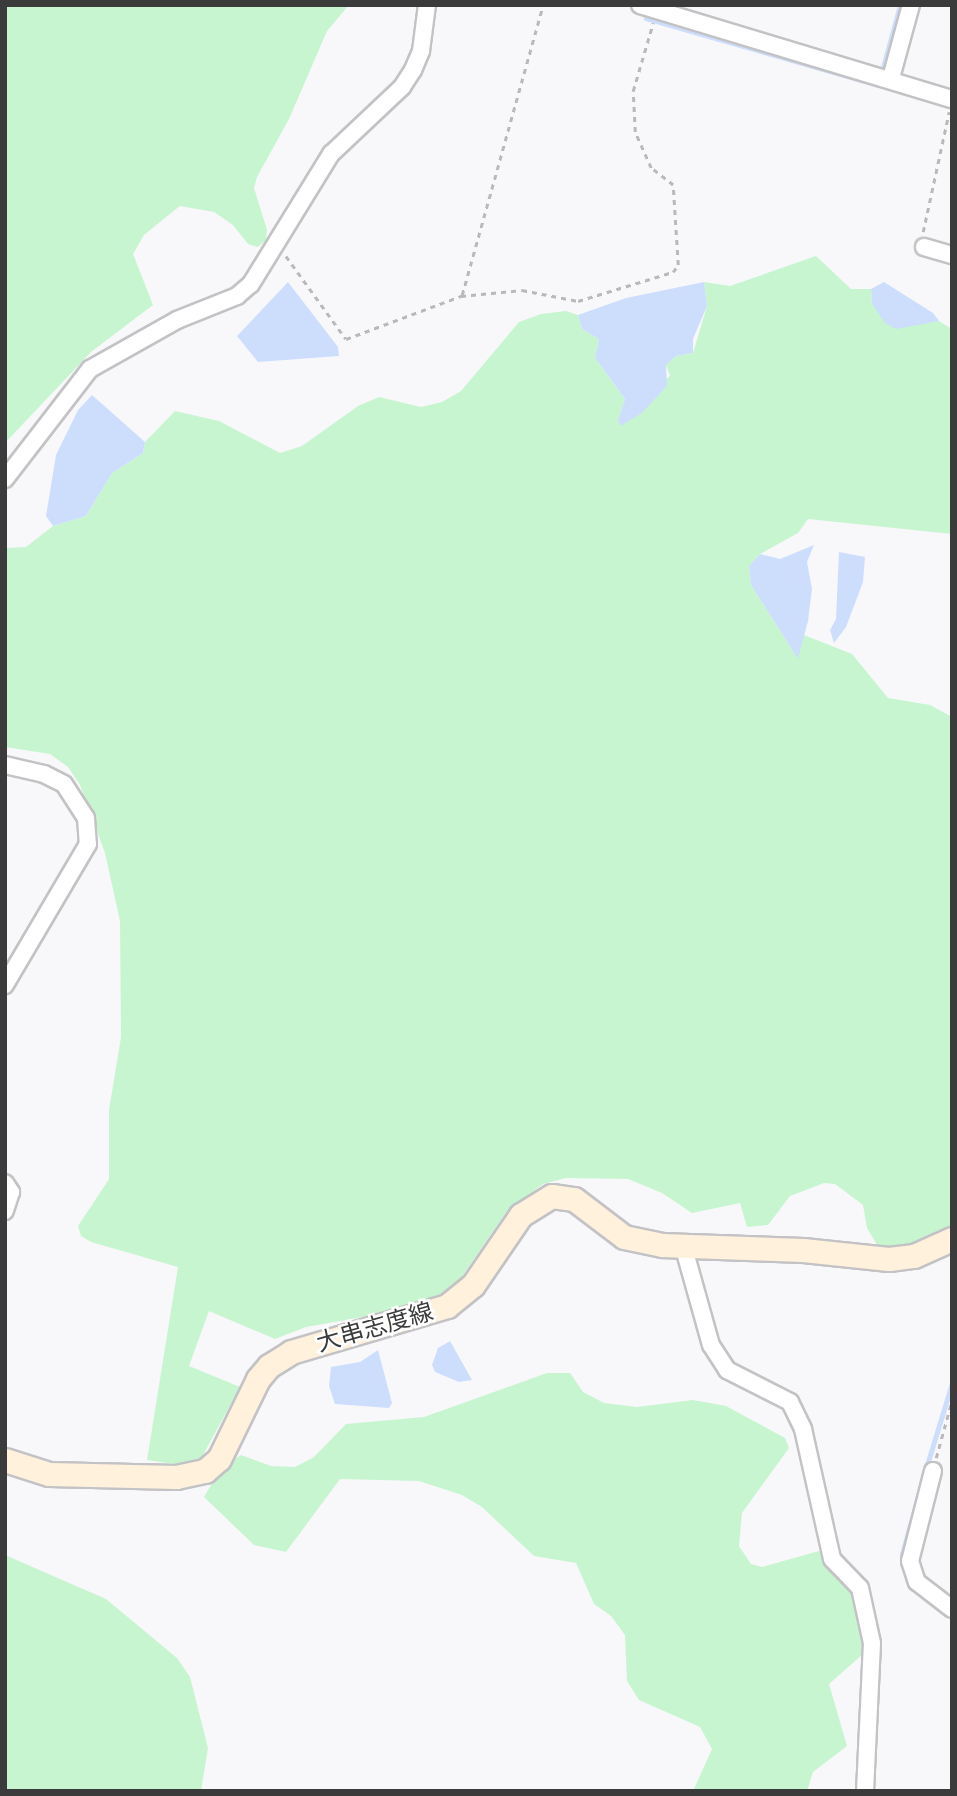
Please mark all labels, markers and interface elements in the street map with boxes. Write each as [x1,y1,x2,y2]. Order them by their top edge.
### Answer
street label: 大串志度線 [313,1298,437,1358]

